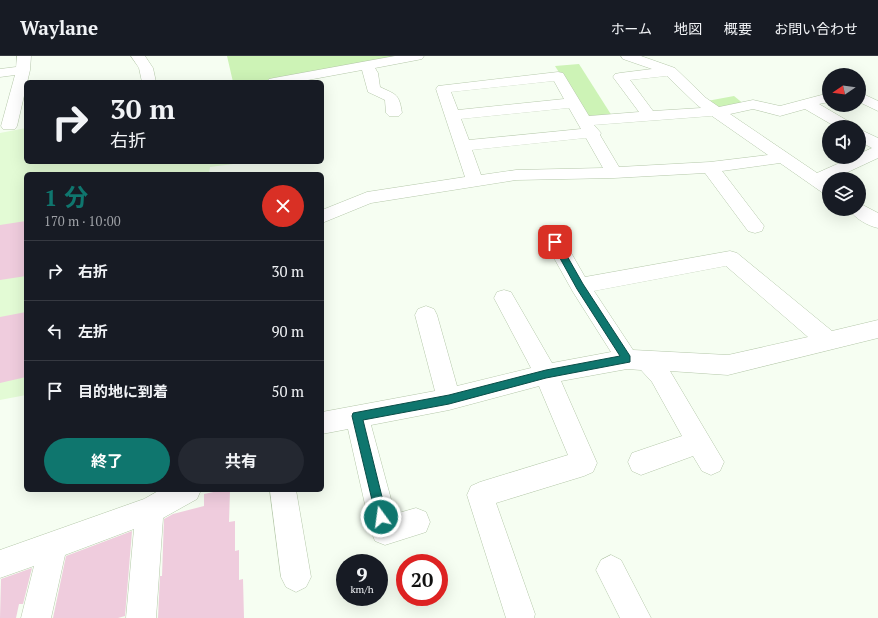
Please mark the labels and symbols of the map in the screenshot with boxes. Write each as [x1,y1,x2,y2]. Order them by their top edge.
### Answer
north arrow [822,68,866,112]
pin [538,225,572,259]
position arrow [360,496,402,538]
speed limit sign: 20 [396,554,448,606]

